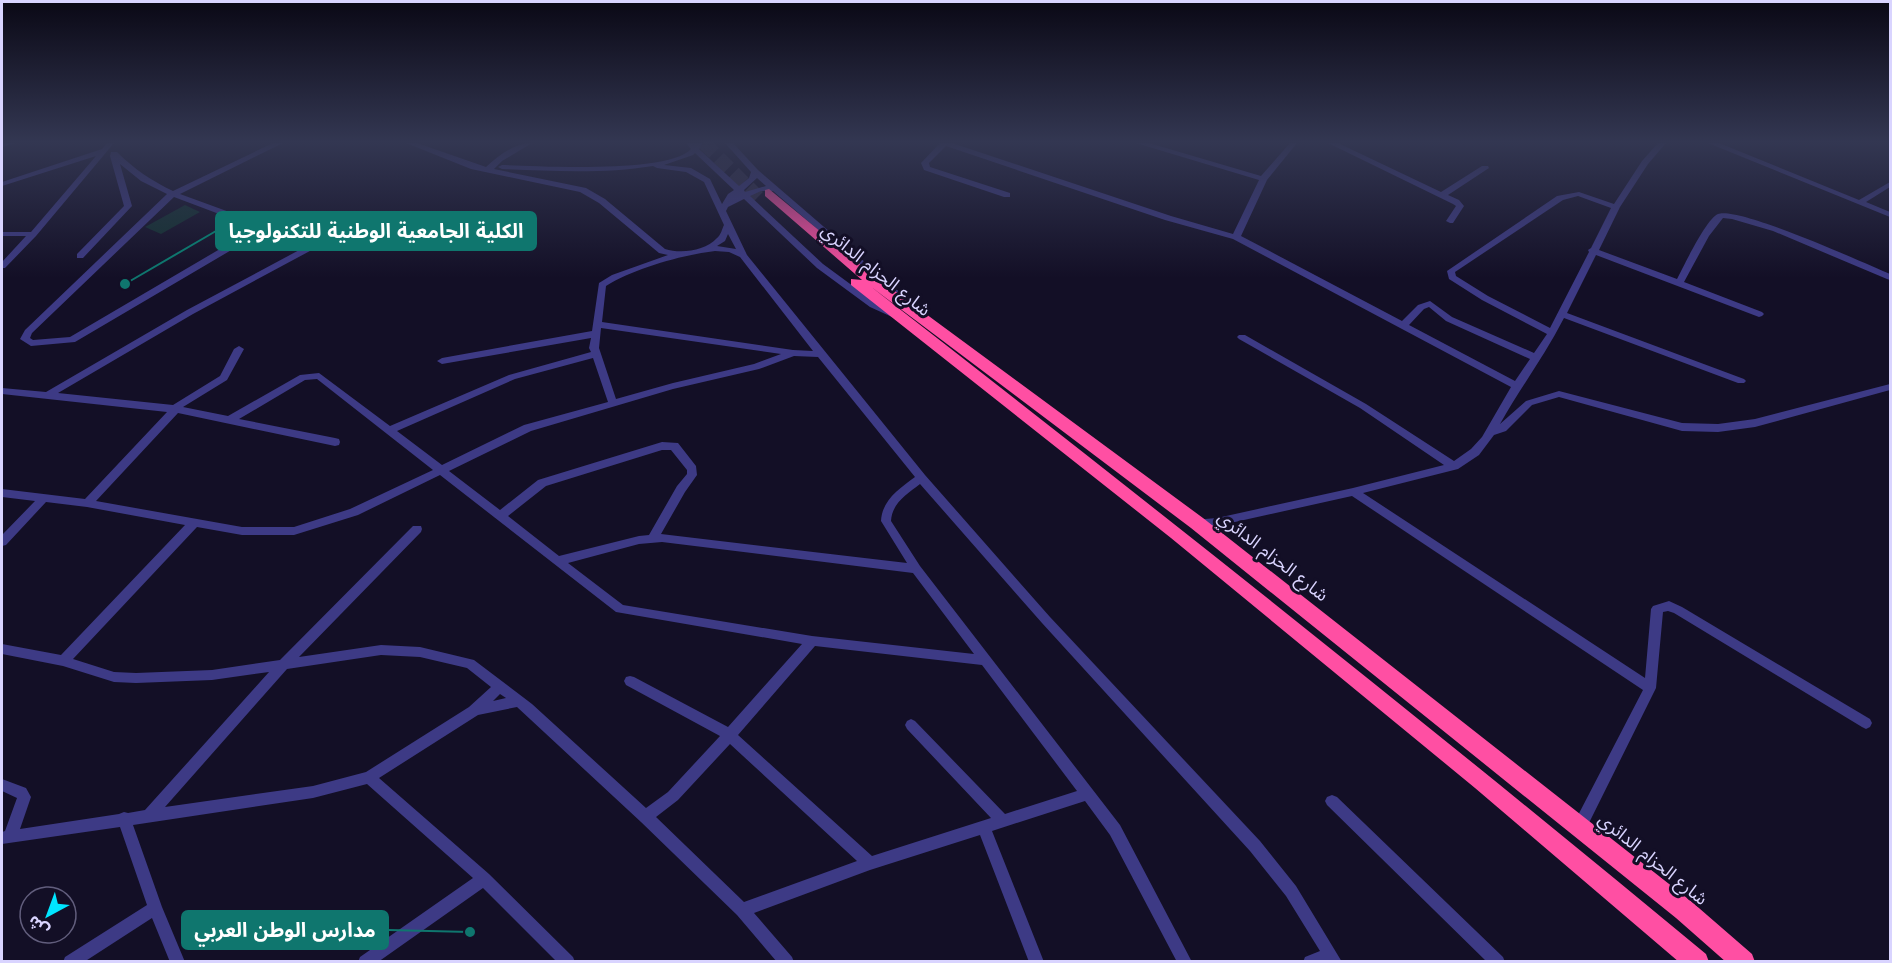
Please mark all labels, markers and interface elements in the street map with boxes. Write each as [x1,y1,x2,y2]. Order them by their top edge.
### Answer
callout: الكلية الجامعية الوطنية للتكنولوجيا [216,212,536,250]
text: الكلية الجامعية الوطنية للتكنولوجيا [228,217,524,246]
street label: شارع الحزام الدائري [815,218,936,323]
street label: شارع الحزام الدائري [1211,504,1334,608]
street label: شارع الحزام الدائري [1592,807,1713,912]
north arrow [18,885,78,945]
text: ش [23,910,54,942]
callout: مدارس الوطن العربي [182,911,388,949]
text: مدارس الوطن العربي [194,916,376,947]

